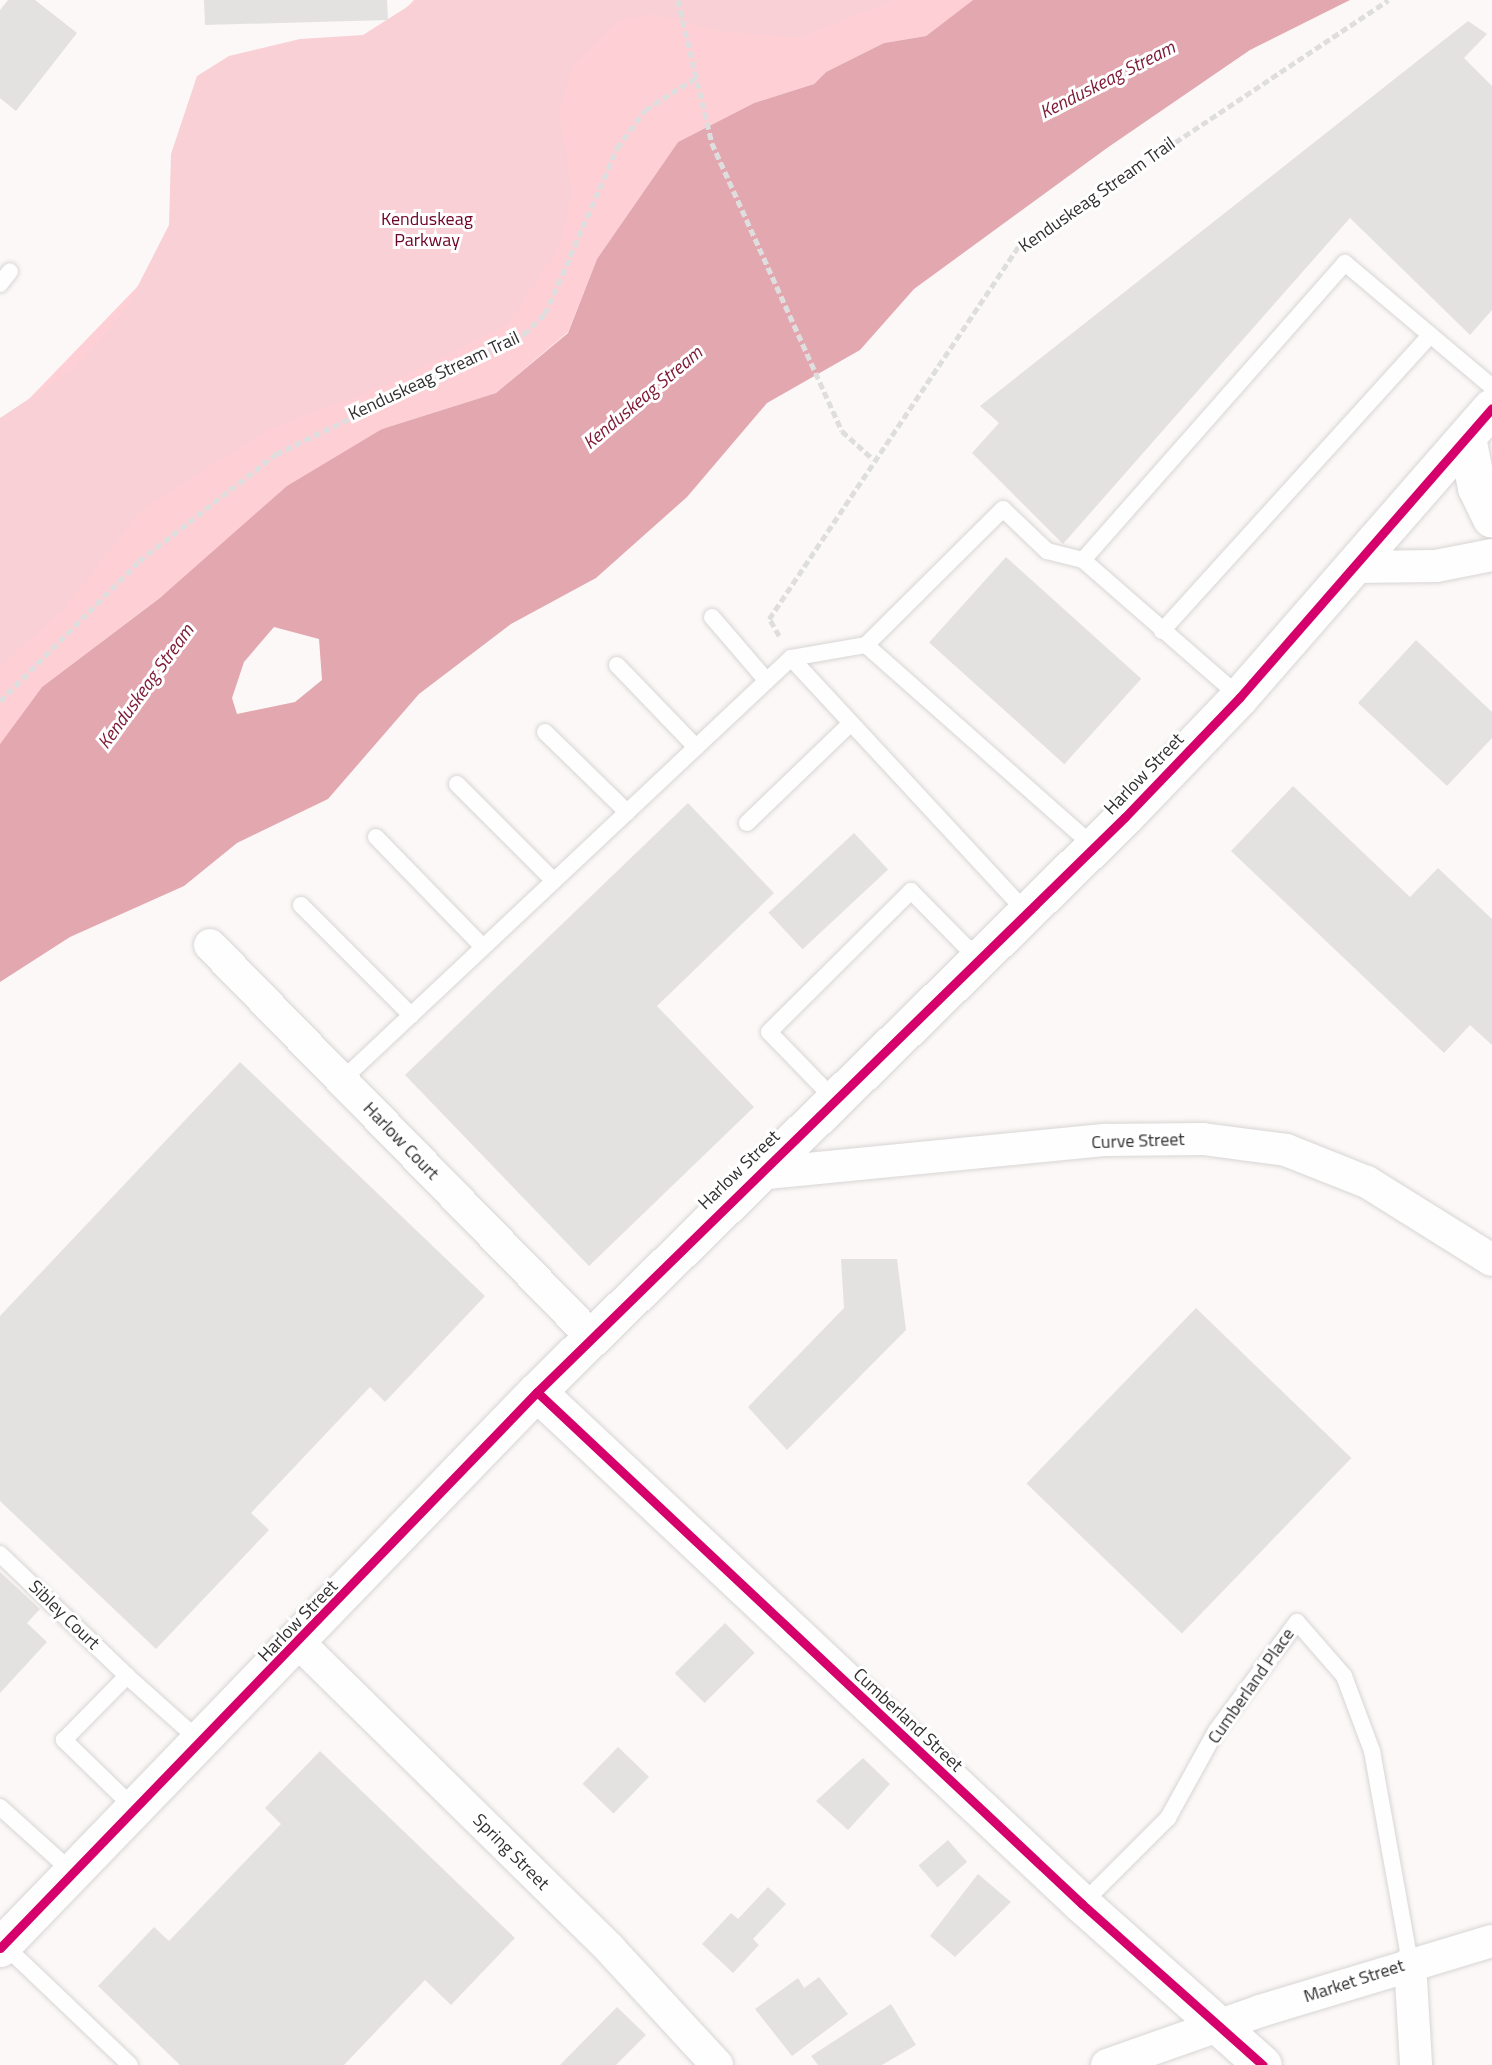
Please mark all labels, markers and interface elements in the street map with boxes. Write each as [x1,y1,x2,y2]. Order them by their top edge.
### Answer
water label: Kenduskeag Stream [1036,35,1178,123]
street label: Kenduskeag Stream Trail [1015,133,1179,257]
park label: Kenduskeag Parkway [381,209,473,252]
street label: Kenduskeag Stream Trail [345,327,523,425]
water label: Kenduskeag Stream [578,341,706,453]
water label: Kenduskeag Stream [92,619,198,753]
street label: Harlow Street [1100,729,1188,819]
street label: Harlow Court [359,1098,443,1184]
street label: Harlow Street [694,1126,784,1214]
street label: Curve Street [1091,1129,1185,1153]
street label: Sibley Court [24,1576,104,1654]
street label: Harlow Street [254,1576,342,1666]
street label: Cumberland Place [1203,1624,1299,1748]
street label: Cumberland Street [849,1664,967,1776]
street label: Spring Street [468,1809,554,1895]
street label: Market Street [1301,1955,1407,2007]

